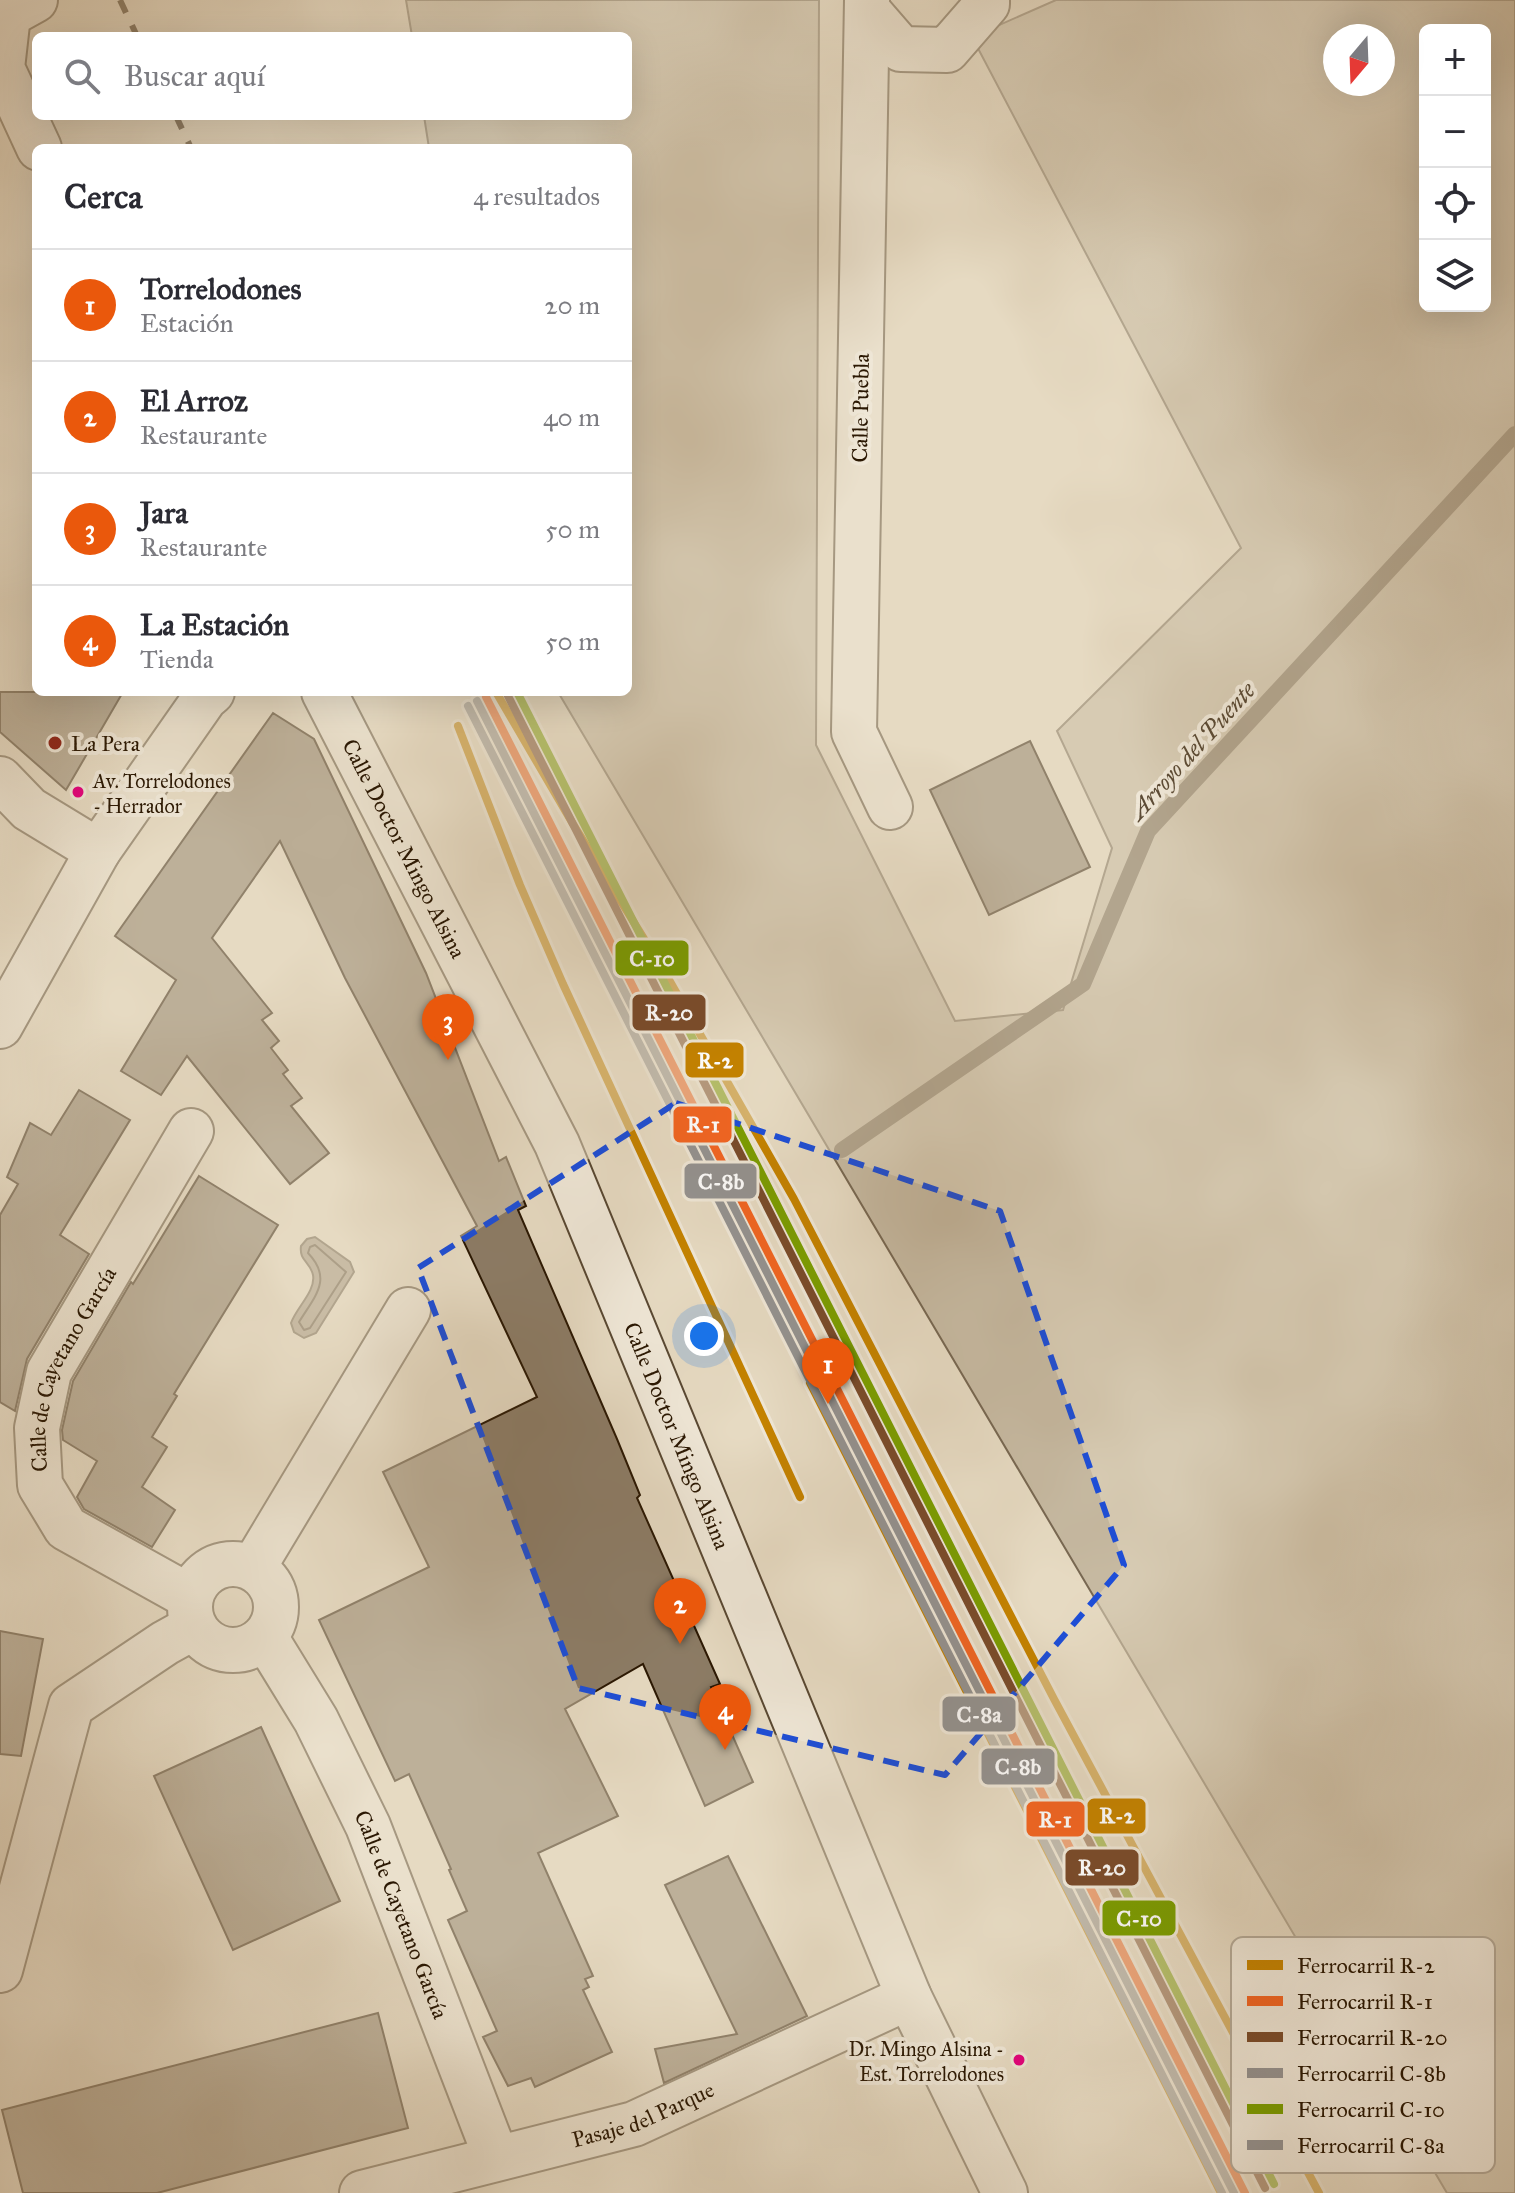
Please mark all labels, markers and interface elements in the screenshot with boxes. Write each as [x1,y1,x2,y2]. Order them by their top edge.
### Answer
north arrow [1323,24,1395,96]
map controls [1419,24,1491,312]
button: + [1419,24,1491,96]
search box [32,32,632,120]
icon: search [60,54,104,98]
text: Buscar aquí [124,58,265,94]
button: − [1419,96,1491,168]
button: locate [1419,168,1491,240]
text: Cerca [64,176,143,217]
text: 4 resultados [473,180,600,212]
button: layers [1419,240,1491,312]
text: Torrelodones [140,271,302,307]
text: 1 [85,289,95,321]
text: 20 m [545,289,600,321]
text: Estación [140,307,234,339]
street label: Calle Puebla [846,352,875,463]
text: El Arroz [140,383,248,419]
text: 2 [84,401,96,433]
text: 40 m [543,401,600,433]
text: Restaurante [140,419,267,451]
text: Jara [140,495,188,531]
text: 3 [85,513,95,545]
text: 50 m [545,513,600,545]
text: Restaurante [140,531,267,563]
text: La Estación [140,607,289,643]
text: 4 [83,625,97,657]
text: 50 m [545,625,600,657]
text: Tienda [140,643,214,675]
water label: Arroyo del Puente [1120,675,1262,828]
place label: La Pera [71,730,141,757]
marker: La Pera [46,734,64,752]
street label: Calle Doctor Mingo Alsina [337,734,472,963]
place label: Av. Torrelodones - Herrador [92,769,231,818]
marker: Av. Torrelodones - Herrador [70,784,86,800]
line badge: C-10 [614,939,690,977]
text: C-10 [629,945,675,972]
line badge: R-20 [631,993,707,1032]
pin: 3 [422,994,474,1060]
text: R-20 [645,999,693,1026]
line badge: R-2 [684,1041,745,1079]
text: R-2 [697,1047,734,1074]
line badge: R-1 [672,1105,733,1144]
text: R-1 [686,1111,720,1138]
line badge: C-8b [683,1162,758,1200]
text: C-8b [698,1168,745,1195]
street label: Calle de Cayetano García [24,1261,122,1473]
your location [684,1316,724,1356]
street label: Calle Doctor Mingo Alsina [618,1318,736,1554]
pin: 1 [802,1338,854,1404]
pin: 2 [654,1578,706,1644]
pin: 4 [699,1684,751,1750]
line badge: C-8a [941,1695,1017,1733]
text: C-8a [956,1701,1002,1728]
line badge: C-8b [980,1747,1056,1786]
text: C-8b [995,1753,1042,1780]
line badge: R-2 [1086,1797,1147,1835]
line badge: R-1 [1025,1800,1086,1838]
text: R-2 [1099,1802,1136,1829]
street label: Calle de Cayetano García [348,1806,454,2023]
text: R-1 [1038,1806,1072,1833]
line badge: R-20 [1064,1848,1140,1887]
text: R-20 [1078,1854,1126,1881]
line badge: C-10 [1101,1899,1177,1937]
text: C-10 [1116,1905,1162,1932]
legend [1231,1937,1495,2173]
text: Ferrocarril R-2 [1297,1952,1435,1979]
text: Ferrocarril R-1 [1297,1988,1433,2015]
text: Ferrocarril R-20 [1297,2024,1448,2051]
place label: Dr. Mingo Alsina - Est. Torrelodones [848,2037,1004,2086]
marker: Dr. Mingo Alsina - Est. Torrelodones [1011,2052,1027,2068]
text: Ferrocarril C-8b [1297,2060,1446,2087]
street label: Pasaje del Parque [569,2076,718,2153]
text: Ferrocarril C-10 [1297,2096,1445,2123]
text: Ferrocarril C-8a [1297,2132,1445,2159]

